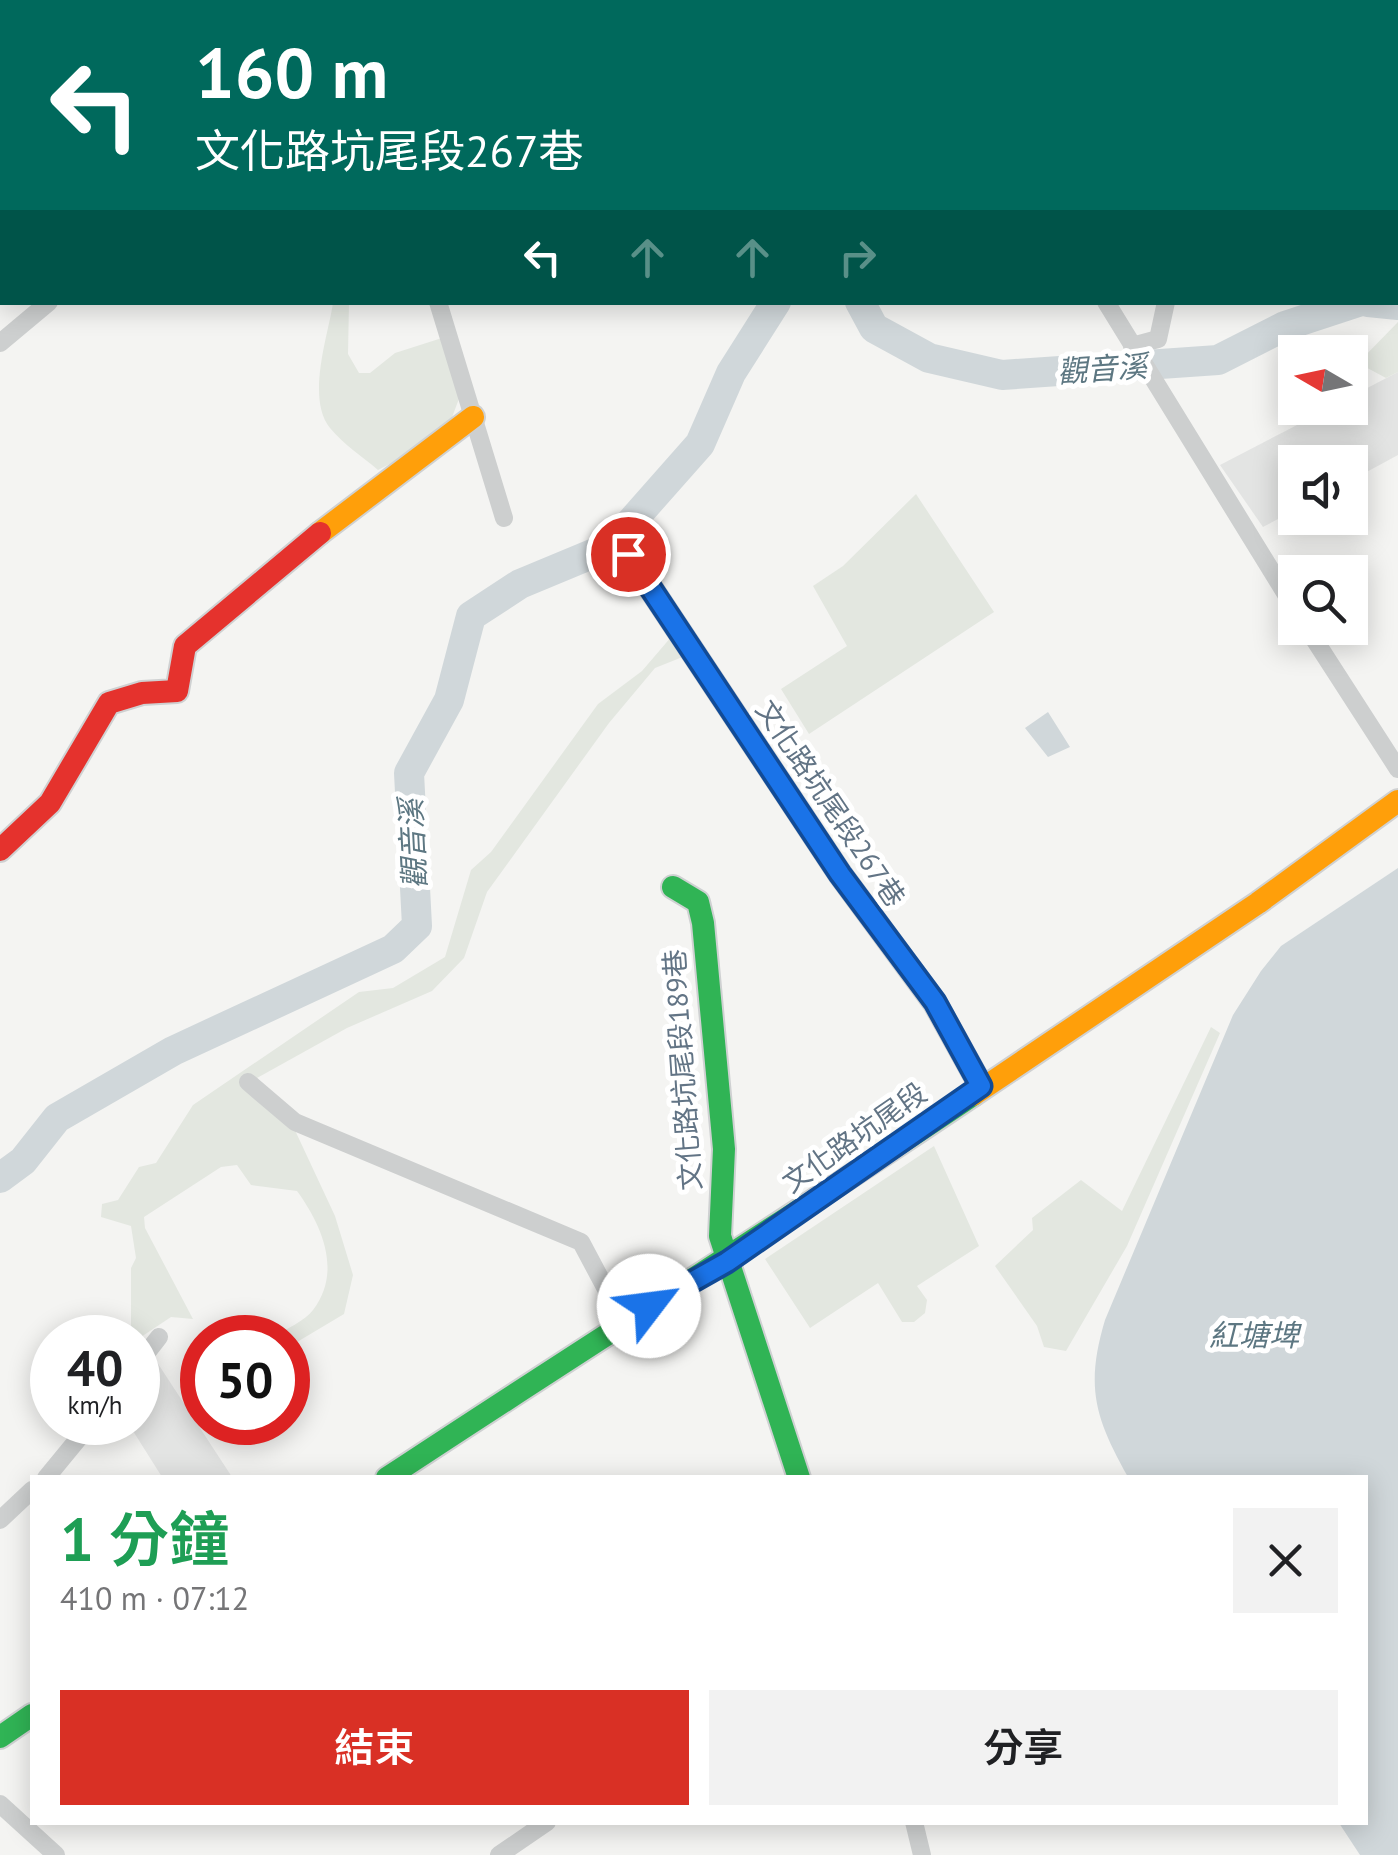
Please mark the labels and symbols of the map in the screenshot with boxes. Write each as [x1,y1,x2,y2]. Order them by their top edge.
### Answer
north arrow [1278,335,1368,425]
water label: 觀音溪 [1056,345,1152,391]
pin [586,512,671,597]
street label: 文化路坑尾段267巷 [748,692,914,914]
water label: 觀音溪 [390,794,434,890]
street label: 文化路坑尾段189巷 [655,948,709,1192]
street label: 文化路坑尾段 [775,1074,933,1200]
position arrow [597,1254,701,1358]
speed limit sign: 50 [180,1315,310,1445]
water label: 紅塘埤 [1209,1315,1302,1354]

